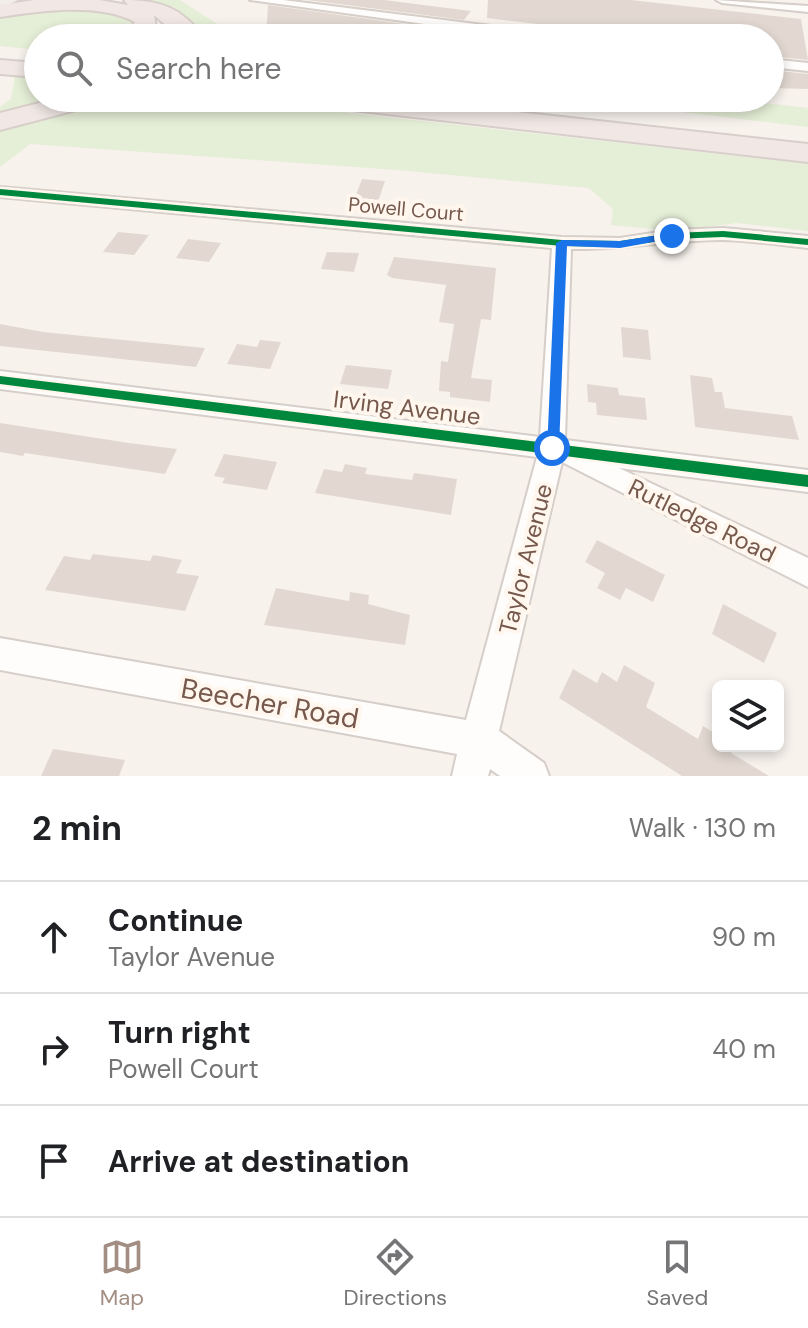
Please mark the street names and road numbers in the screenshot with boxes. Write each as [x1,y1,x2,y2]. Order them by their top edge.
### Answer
street label: Powell Court [347,191,465,227]
street label: Irving Avenue [332,383,482,432]
street label: Rutledge Road [623,471,781,570]
street label: Taylor Avenue [492,480,559,637]
street label: Beecher Road [178,670,362,737]

